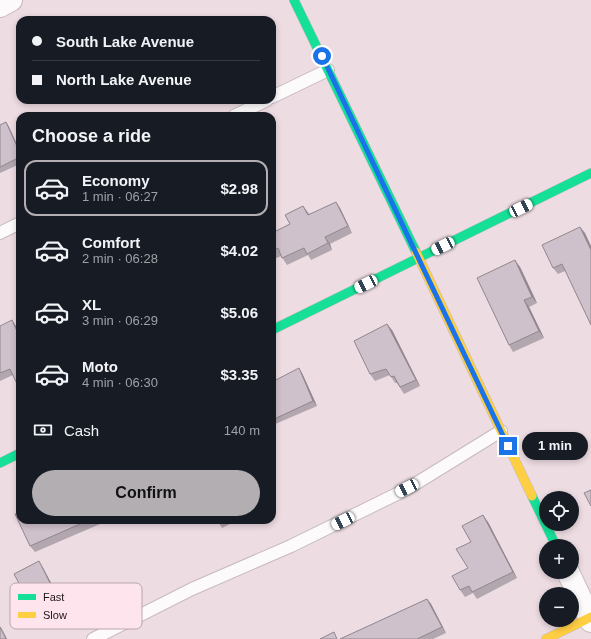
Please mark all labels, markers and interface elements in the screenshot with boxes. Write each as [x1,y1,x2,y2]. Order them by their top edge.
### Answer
text: South Lake Avenue [56,33,194,50]
route start [313,47,331,65]
text: North Lake Avenue [56,71,192,88]
text: Choose a ride [32,126,151,146]
icon: car [34,170,70,206]
text: Economy [82,172,150,189]
text: $2.98 [220,180,258,197]
text: 1 min · 06:27 [82,189,158,204]
car [508,197,534,219]
icon: car [34,232,70,268]
text: Comfort [82,234,140,251]
car [430,235,456,257]
text: $4.02 [220,242,258,259]
text: 2 min · 06:28 [82,251,158,266]
car [353,273,379,295]
icon: car [34,294,70,330]
text: XL [82,296,101,313]
text: $5.06 [220,304,258,321]
text: 3 min · 06:29 [82,313,158,328]
icon: car [34,356,70,392]
text: Moto [82,358,118,375]
text: $3.35 [220,366,258,383]
text: 4 min · 06:30 [82,375,158,390]
icon: cash [32,419,54,441]
text: Cash [64,422,99,439]
text: 140 m [224,423,260,438]
callout: 1 min [522,432,588,460]
route end [499,437,517,455]
text: 1 min [538,438,572,453]
button: Confirm [32,470,260,516]
car [394,477,420,499]
map controls [539,491,579,627]
button: locate [539,491,579,531]
car [330,510,356,532]
button: + [539,539,579,579]
legend [10,583,142,629]
button: − [539,587,579,627]
text: Fast [43,591,64,603]
text: Slow [43,609,67,621]

